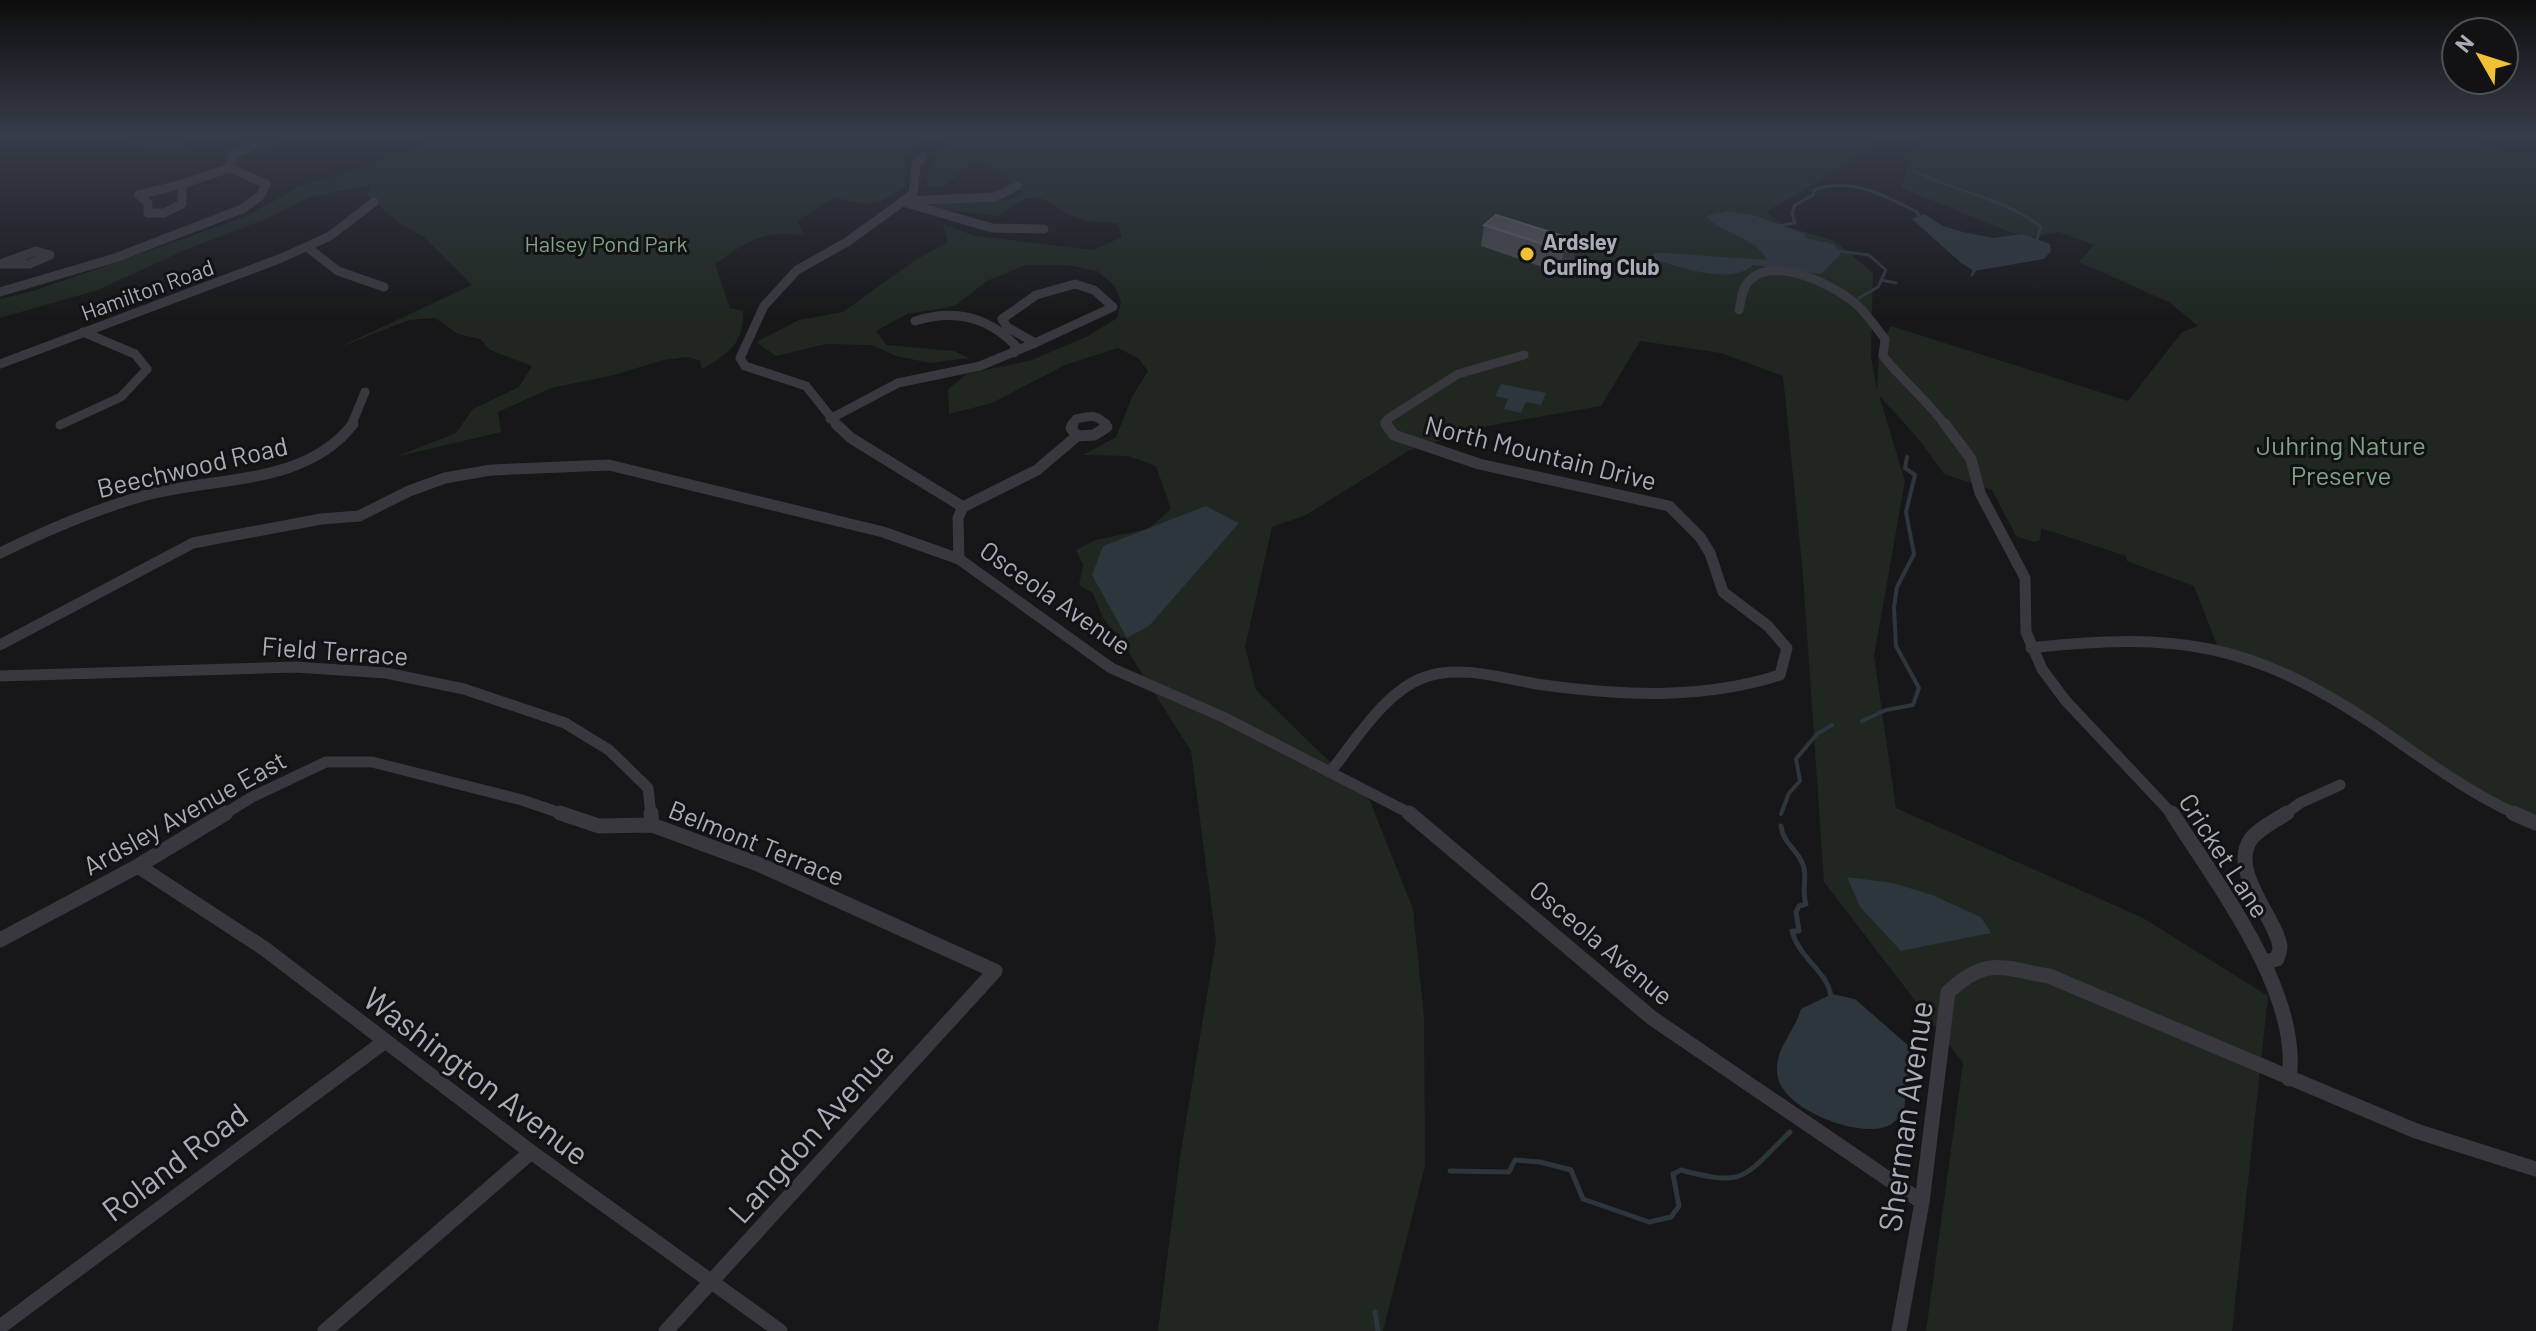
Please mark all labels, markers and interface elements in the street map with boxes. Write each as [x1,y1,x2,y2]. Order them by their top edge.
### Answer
north arrow [2440,16,2520,96]
text: N [2449,29,2478,57]
place label: Ardsley Curling Club [1543,228,1660,279]
park label: Halsey Pond Park [524,230,688,256]
marker: Ardsley Curling Club [1518,245,1536,263]
street label: Hamilton Road [77,253,217,325]
street label: North Mountain Drive [1422,408,1660,496]
street label: Beechwood Road [94,429,290,503]
park label: Juhring Nature Preserve [2256,429,2426,490]
street label: Osceola Avenue [975,533,1137,661]
street label: Field Terrace [261,629,409,671]
street label: Ardsley Avenue East [77,743,291,881]
street label: Cricket Lane [2173,787,2277,923]
street label: Belmont Terrace [665,793,849,891]
street label: Osceola Avenue [1524,873,1680,1011]
street label: Washington Avenue [357,978,597,1172]
street label: Sherman Avenue [1869,998,1939,1234]
street label: Langdon Avenue [719,1034,901,1230]
street label: Roland Road [94,1094,254,1228]

